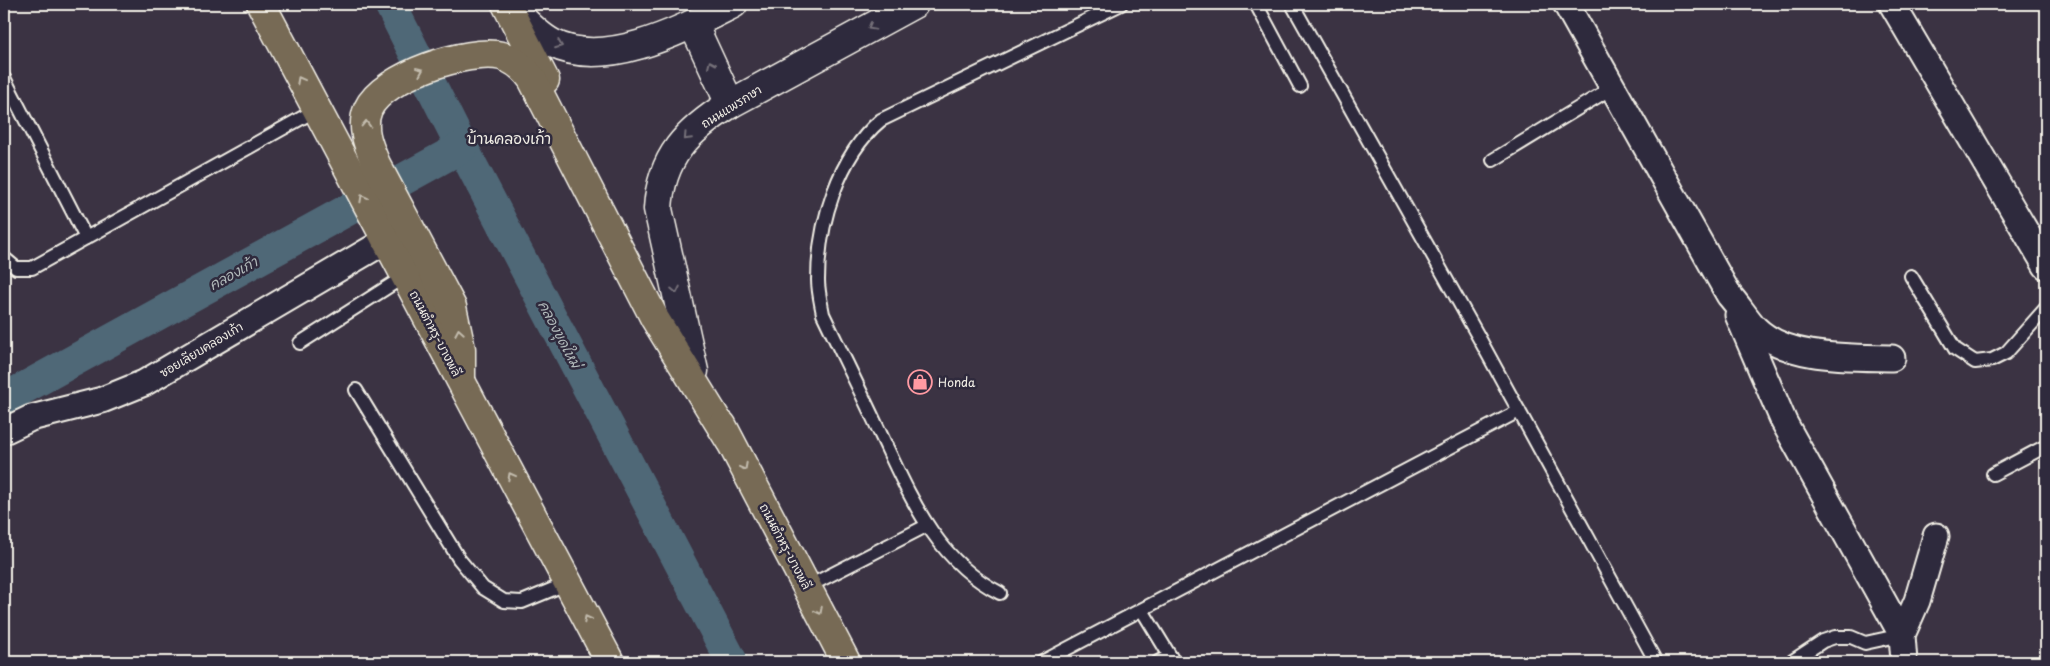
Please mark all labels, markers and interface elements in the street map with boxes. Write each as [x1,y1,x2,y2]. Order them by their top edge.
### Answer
one-way arrow [867,21,876,31]
one-way arrow [554,39,563,49]
one-way arrow [707,60,718,69]
one-way arrow [415,67,424,77]
one-way arrow [296,76,306,85]
street label: ถนนแพรกษา [697,80,765,132]
one-way arrow [360,120,371,128]
district label: บ้านคลองเก้า [467,126,551,149]
one-way arrow [684,131,693,140]
one-way arrow [359,194,369,203]
water label: คลองเก้า [205,251,262,295]
one-way arrow [670,285,681,294]
street label: ถนนตำหรุ-บางพลี [405,287,466,380]
water label: คลองขุดใหม่ [532,296,588,375]
street label: ซอยเลียบคลองเก้า [156,317,246,381]
one-way arrow [454,327,464,336]
shop icon: Honda [907,369,933,395]
place label: Honda [938,373,976,391]
one-way arrow [738,462,748,471]
one-way arrow [507,472,517,481]
street label: ถนนตำหรุ-บางพลี [755,500,816,593]
one-way arrow [813,606,823,615]
one-way arrow [584,615,594,624]

